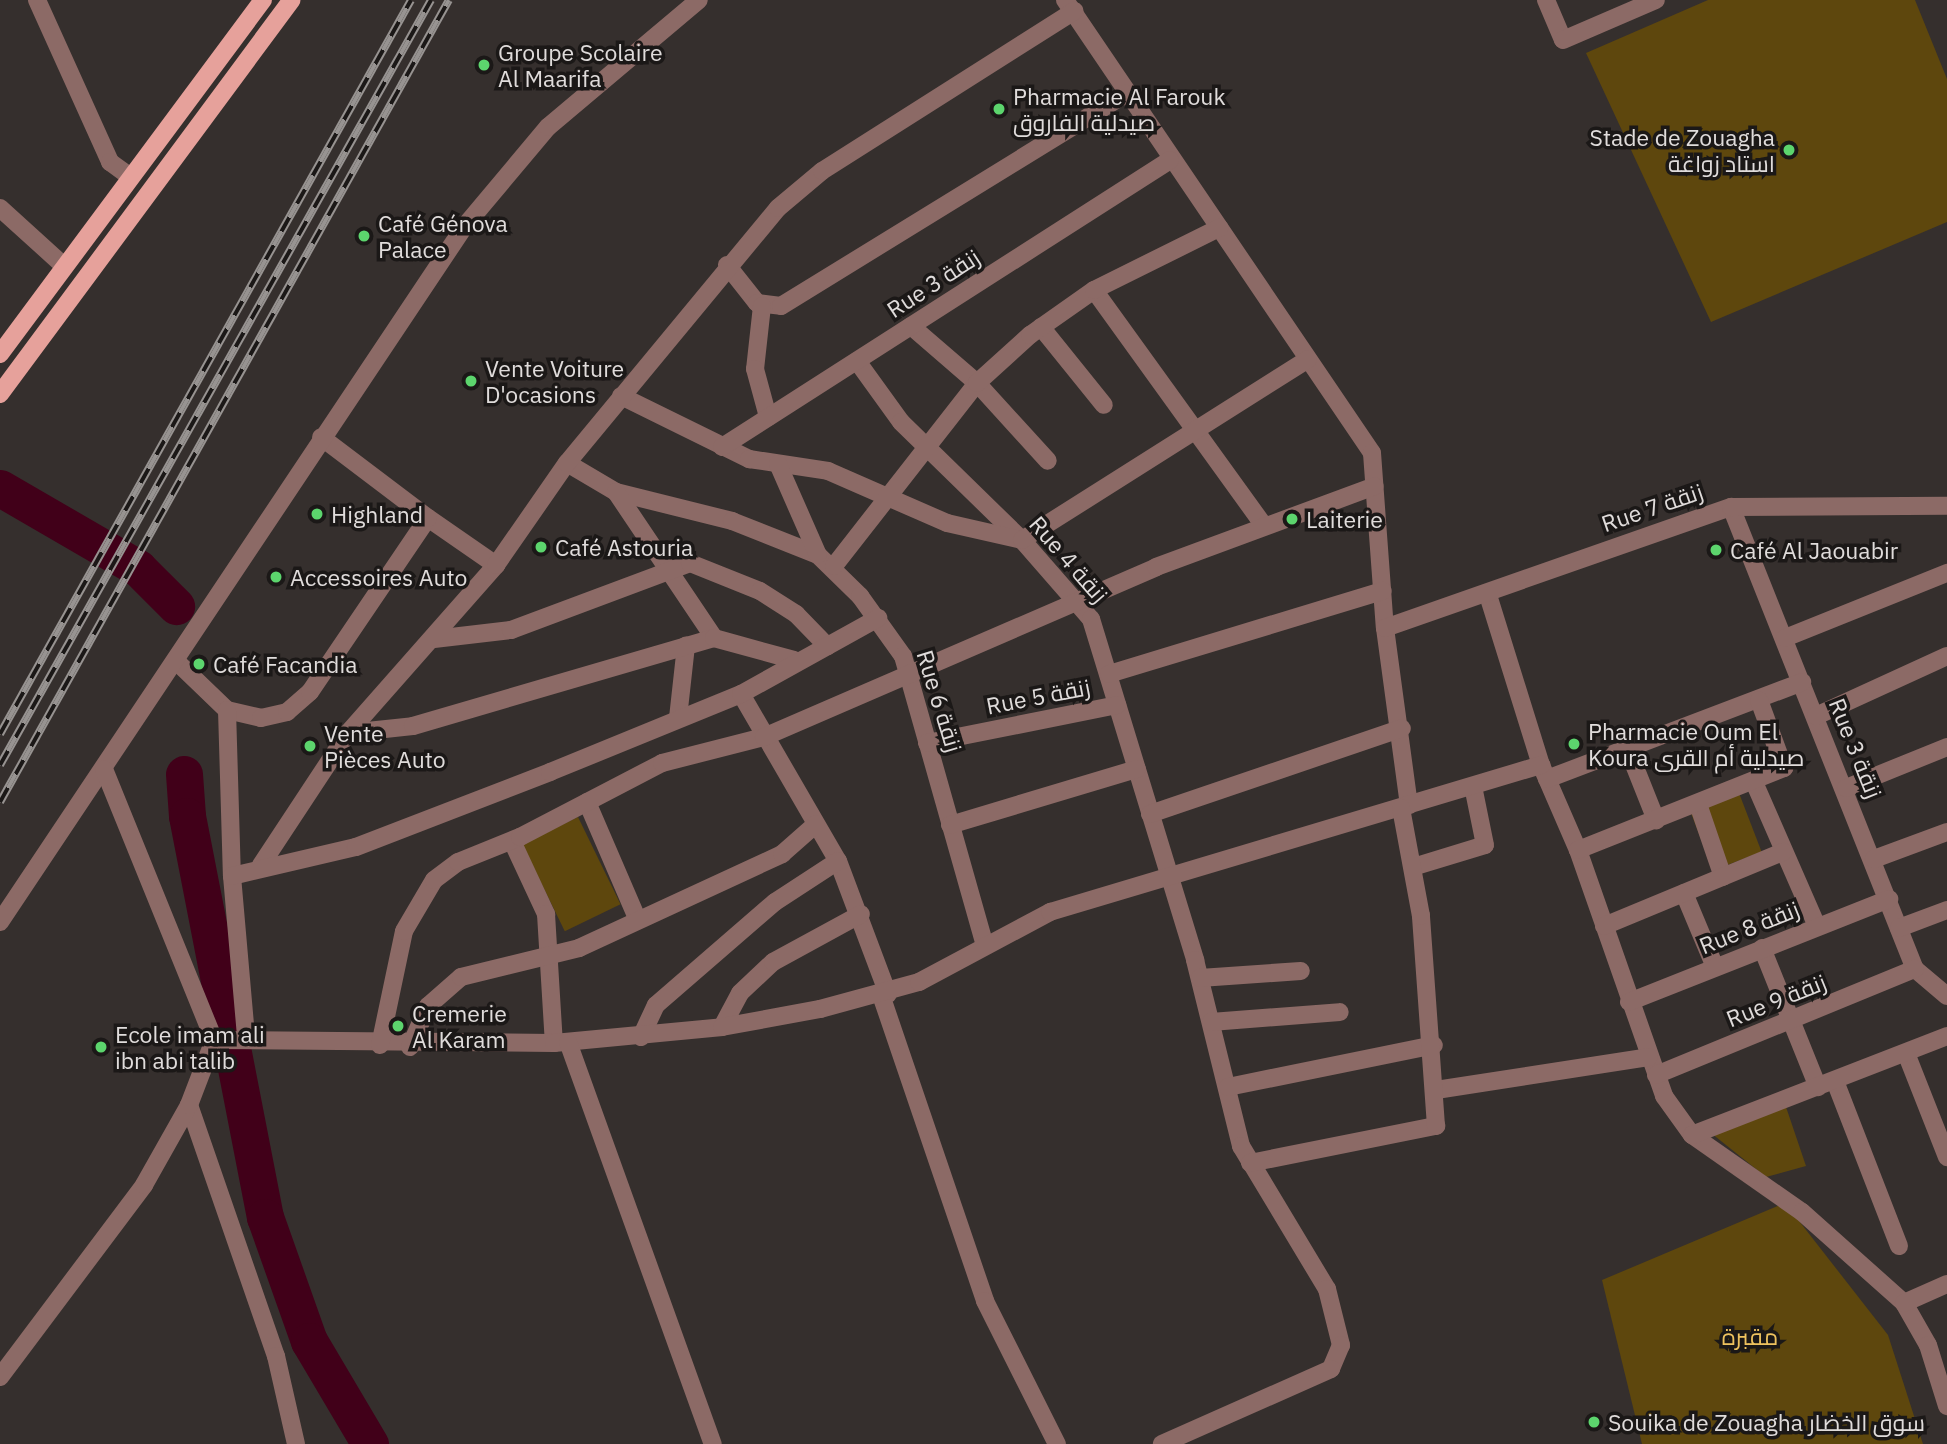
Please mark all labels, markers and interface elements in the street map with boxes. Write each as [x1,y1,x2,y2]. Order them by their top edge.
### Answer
place label: Groupe Scolaire Al Maarifa [498,38,663,92]
marker: Groupe Scolaire Al Maarifa [476,57,492,73]
place label: Pharmacie Al Farouk صيدلية الفاروق [1013,82,1225,136]
marker: Pharmacie Al Farouk صيدلية الفاروق [991,101,1007,117]
place label: Stade de Zouagha استاد زواغة [1590,123,1775,177]
marker: Stade de Zouagha استاد زواغة [1781,142,1797,158]
place label: Café Génova Palace [378,209,508,263]
marker: Café Génova Palace [356,228,372,244]
street label: Rue 3 زنقة [881,243,985,323]
place label: Vente Voiture D'ocasions [485,354,624,408]
marker: Vente Voiture D'ocasions [463,373,479,389]
street label: Rue 7 زنقة [1598,477,1706,537]
place label: Highland [331,500,423,528]
place label: Laiterie [1306,505,1383,533]
marker: Highland [309,506,325,522]
street label: Rue 4 زنقة [1024,510,1114,608]
marker: Laiterie [1284,511,1300,527]
place label: Café Astouria [555,533,693,561]
place label: Café Al Jaouabir [1730,536,1898,564]
marker: Café Astouria [533,539,549,555]
marker: Café Al Jaouabir [1708,542,1724,558]
place label: Accessoires Auto [290,563,467,591]
marker: Accessoires Auto [268,569,284,585]
street label: Rue 6 زنقة [911,647,969,755]
place label: Café Facandia [213,650,357,678]
marker: Café Facandia [191,656,207,672]
street label: Rue 5 زنقة [984,672,1092,720]
street label: Rue 3 زنقة [1823,694,1889,802]
place label: Pharmacie Oum El Koura صيدلية أم القرى [1588,717,1804,771]
place label: Vente Pièces Auto [324,719,446,773]
marker: Pharmacie Oum El Koura صيدلية أم القرى [1566,736,1582,752]
marker: Vente Pièces Auto [302,738,318,754]
street label: Rue 8 زنقة [1695,894,1803,960]
street label: Rue 9 زنقة [1722,967,1830,1033]
place label: Cremerie Al Karam [412,999,507,1053]
marker: Cremerie Al Karam [390,1018,406,1034]
place label: Ecole imam ali ibn abi talib [115,1020,265,1074]
marker: Ecole imam ali ibn abi talib [93,1039,109,1055]
park label: مقبرة [1722,1322,1778,1350]
place label: Souika de Zouagha سوق الخضار [1608,1408,1925,1436]
marker: Souika de Zouagha سوق الخضار [1586,1414,1602,1430]

